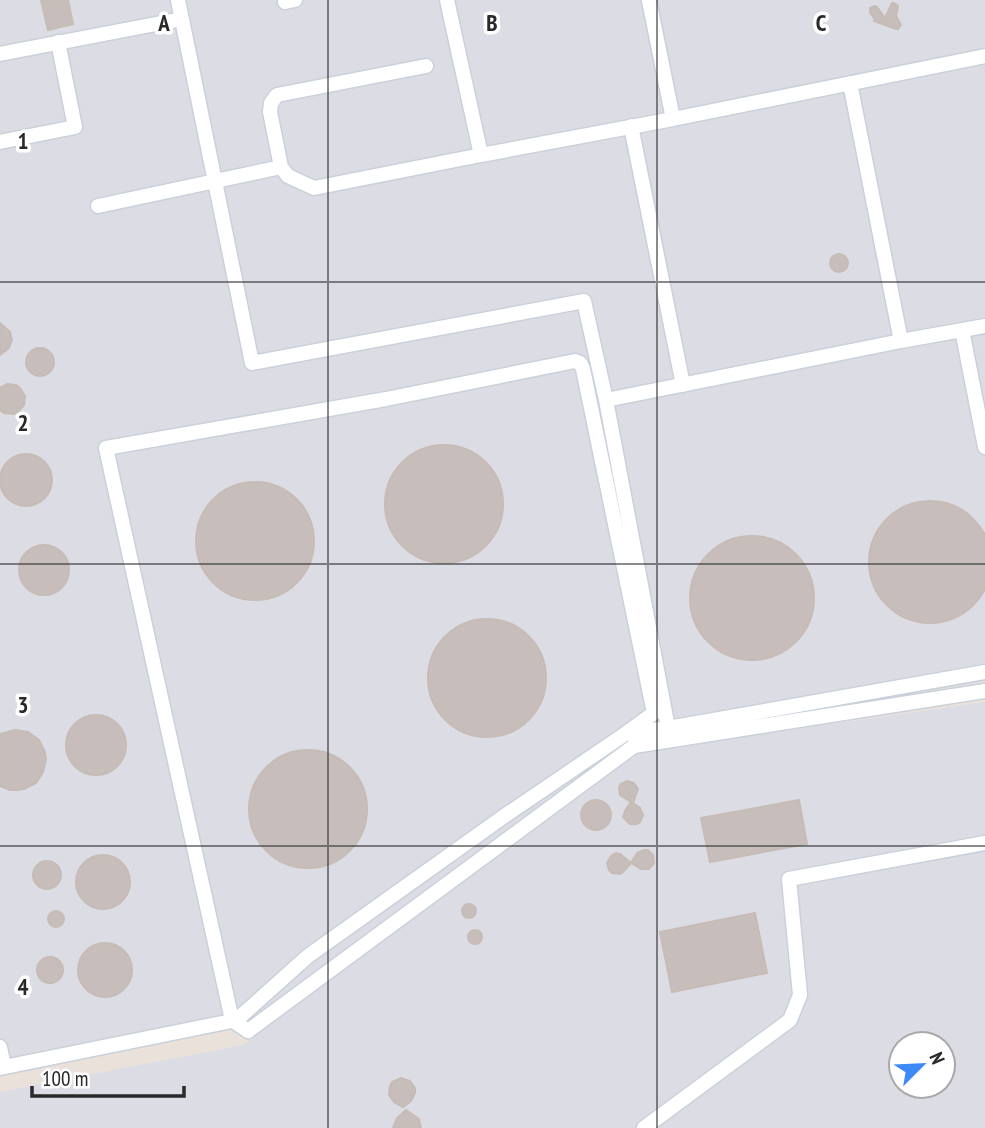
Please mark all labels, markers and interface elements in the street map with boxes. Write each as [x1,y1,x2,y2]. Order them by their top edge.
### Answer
text: A [157,8,170,37]
text: B [486,8,498,37]
text: C [816,8,827,37]
text: 1 [18,126,29,155]
text: 2 [18,408,29,437]
text: 3 [18,690,29,719]
text: 4 [18,972,29,1001]
north arrow [887,1030,957,1100]
text: N [924,1049,951,1068]
scale bar [32,1054,184,1098]
text: 100 m [42,1065,88,1092]

